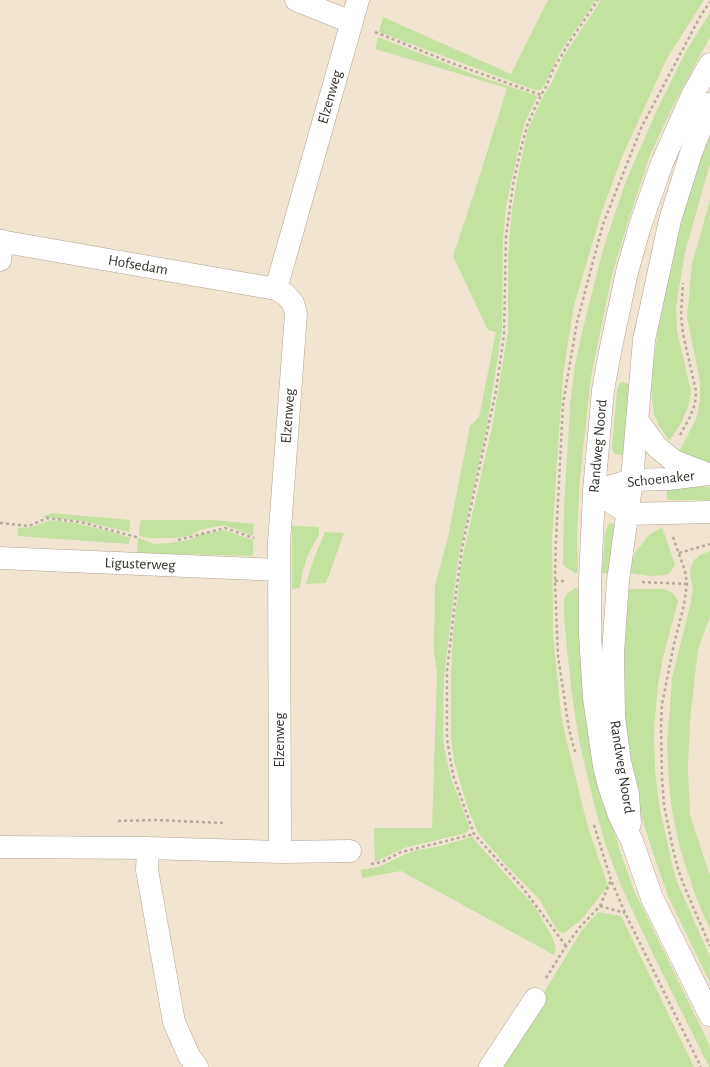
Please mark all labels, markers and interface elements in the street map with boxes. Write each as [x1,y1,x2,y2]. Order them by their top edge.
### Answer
street label: Elzenweg [314,68,346,126]
street label: Hofsedam [107,251,169,279]
street label: Elzenweg [277,388,299,444]
street label: Randweg Noord [585,398,611,494]
street label: Schoenaker [626,467,696,491]
street label: Ligusterweg [104,554,176,574]
street label: Elzenweg [270,712,288,768]
street label: Randweg Noord [606,719,638,815]

